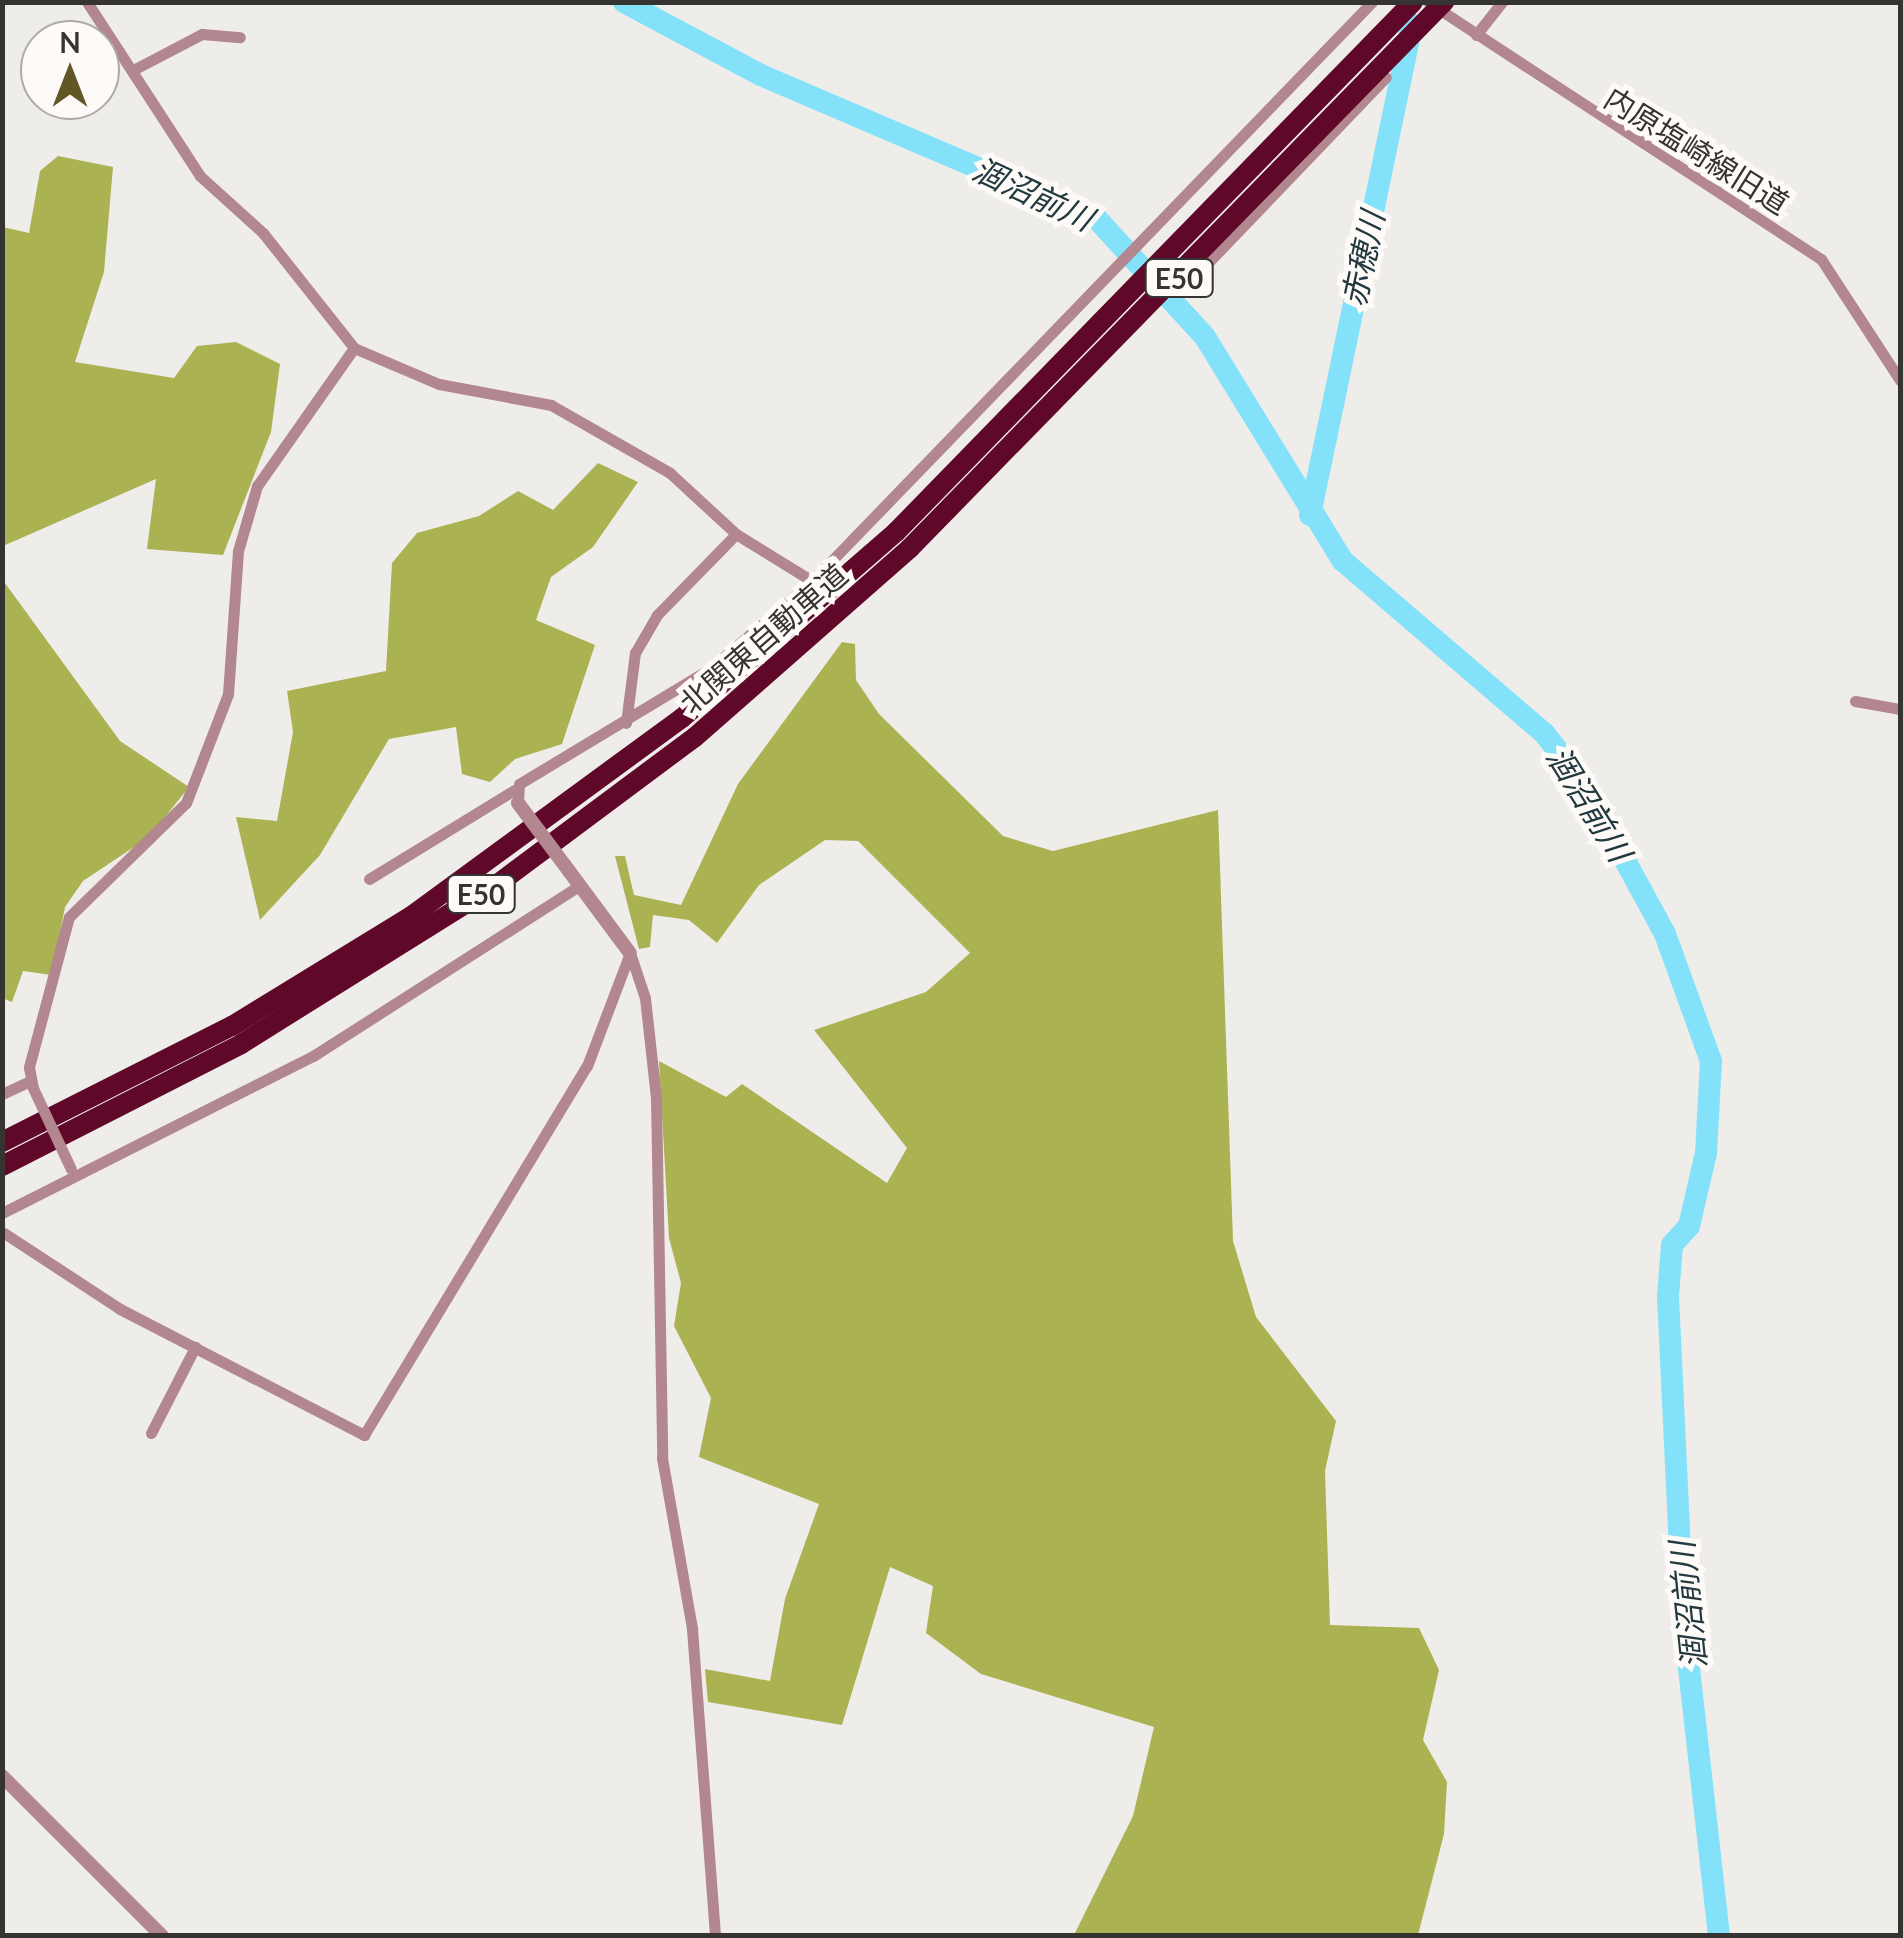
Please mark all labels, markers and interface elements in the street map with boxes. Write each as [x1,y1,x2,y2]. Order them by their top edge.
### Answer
north arrow [20,20,120,120]
text: N [59,25,81,59]
street label: 内原塩崎線旧道 [1598,79,1796,221]
water label: 涸沼前川 [967,150,1099,238]
water label: 赤穂川 [1334,208,1392,310]
road number: E50 [1144,255,1214,301]
street label: 北関東自動車道 [672,556,854,720]
water label: 涸沼前川 [1539,740,1639,868]
road number: E50 [446,871,516,917]
water label: 涸沼前川 [1662,1539,1714,1671]

